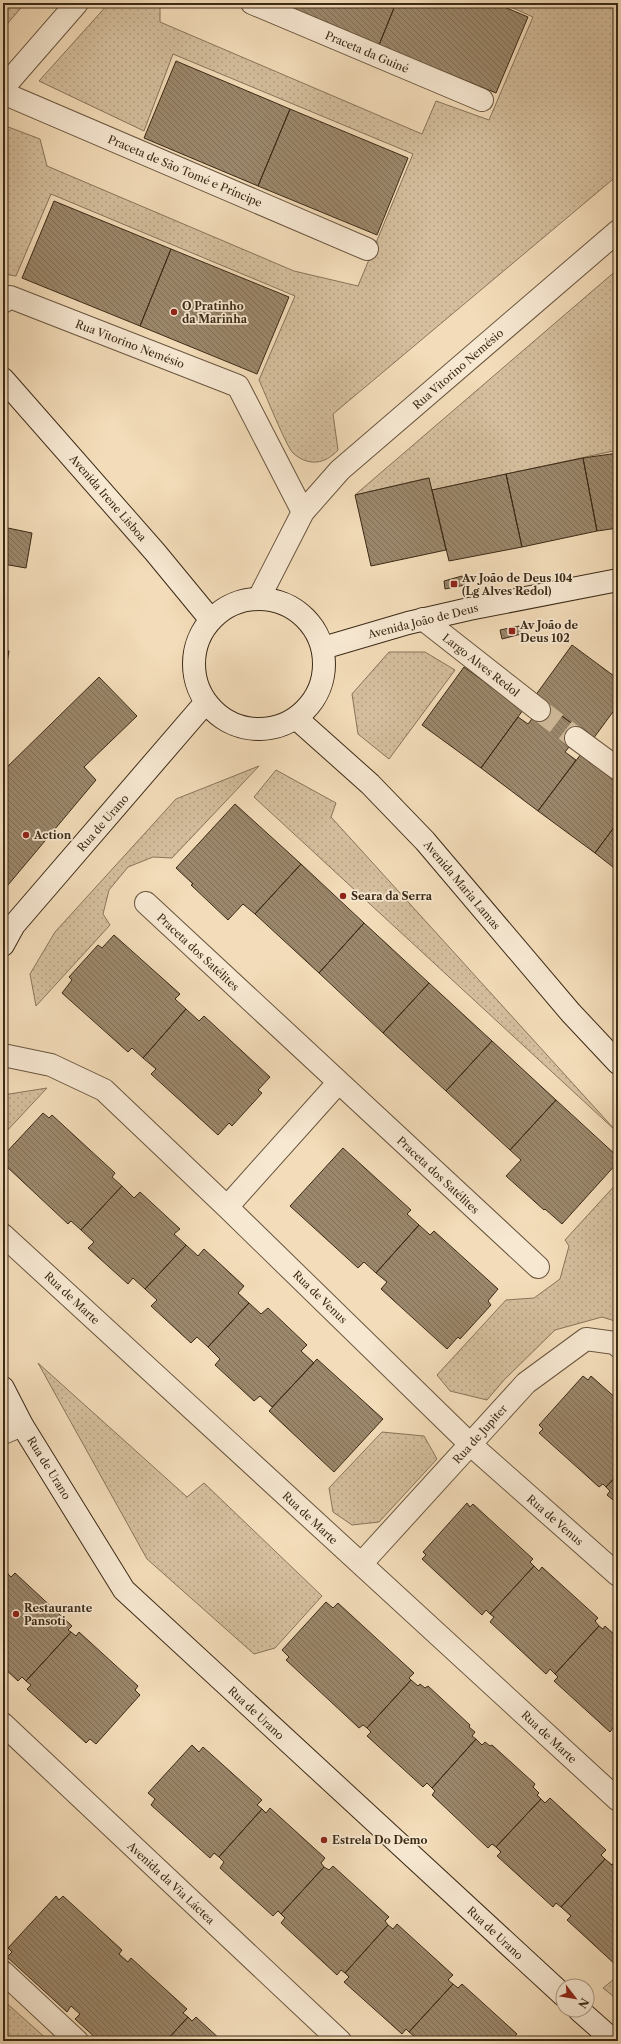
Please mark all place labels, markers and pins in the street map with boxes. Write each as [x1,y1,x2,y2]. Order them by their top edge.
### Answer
place label: O Pratinho da Marinha [182,299,248,326]
marker: O Pratinho da Marinha [169,307,179,317]
place label: Av João de Deus 104 (Lg Alves Redol) [461,571,573,598]
marker: Av João de Deus 104 (Lg Alves Redol) [449,579,459,589]
place label: Av João de Deus 102 [519,618,579,645]
marker: Av João de Deus 102 [507,626,517,636]
place label: Action [33,828,72,842]
marker: Action [21,830,31,840]
place label: Seara da Serra [351,889,433,903]
marker: Seara da Serra [338,891,348,901]
place label: Restaurante Pansoti [24,1601,93,1628]
marker: Restaurante Pansoti [11,1609,21,1619]
place label: Estrela Do Demo [332,1833,428,1847]
marker: Estrela Do Demo [319,1835,329,1845]

